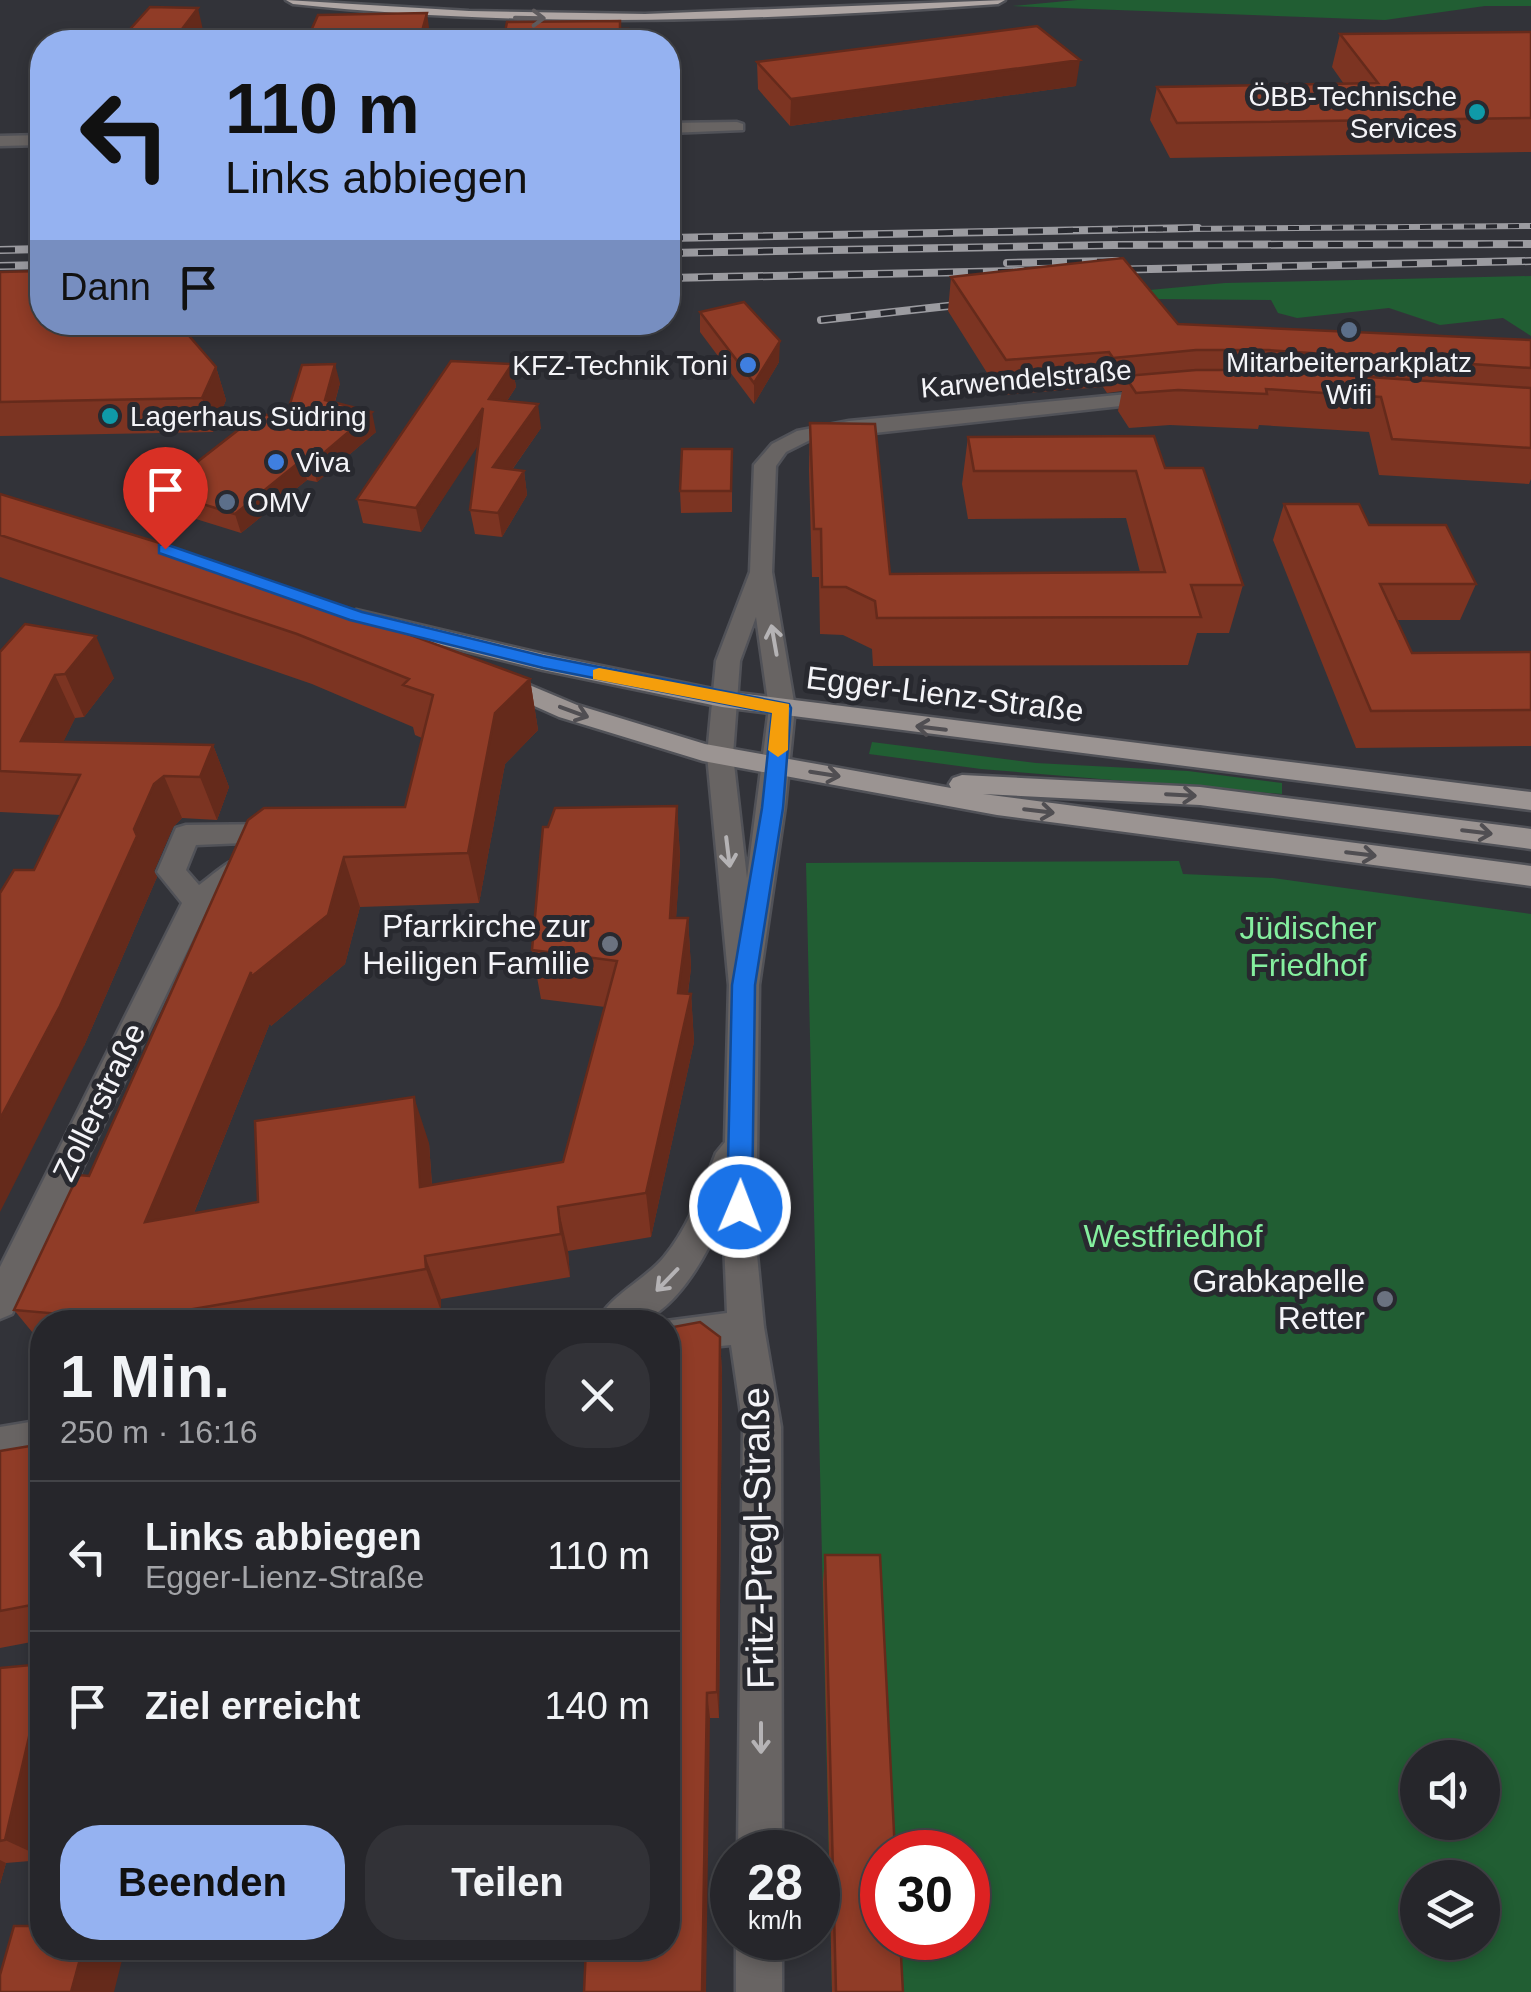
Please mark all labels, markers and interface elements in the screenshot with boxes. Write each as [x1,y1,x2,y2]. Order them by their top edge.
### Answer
one-way arrow [512,8,545,28]
icon: left [60,70,190,200]
text: 110 m [225,70,420,148]
place label: ÖBB-Technische Services [1248,81,1457,144]
marker: ÖBB-Technische Services [1466,101,1488,123]
text: Links abbiegen [225,152,528,203]
icon: arrive [171,260,226,315]
text: Dann [60,266,151,308]
marker: Mitarbeiterparkplatz Wifi [1338,319,1360,341]
place label: Mitarbeiterparkplatz Wifi [1226,347,1472,410]
place label: KFZ-Technik Toni [512,350,728,381]
marker: KFZ-Technik Toni [737,354,759,376]
street label: Karwendelstraße [919,354,1133,404]
place label: Lagerhaus Südring [130,401,367,432]
marker: Lagerhaus Südring [99,405,121,427]
pin [123,447,208,550]
place label: Viva [296,447,350,478]
marker: Viva [265,451,287,473]
icon: arrive [138,462,193,517]
place label: OMV [247,487,311,518]
marker: OMV [216,491,238,513]
one-way arrow [763,625,782,657]
street label: Egger-Lienz-Straße [804,659,1086,729]
one-way arrow [557,704,588,722]
one-way arrow [915,718,948,736]
one-way arrow [808,765,841,784]
one-way arrow [1165,786,1197,805]
one-way arrow [1022,803,1054,821]
one-way arrow [1460,823,1492,841]
one-way arrow [719,835,738,867]
one-way arrow [1344,845,1377,864]
place label: Pfarrkirche zur Heiligen Familie [362,908,590,981]
park label: Jüdischer Friedhof [1240,910,1377,983]
marker: Pfarrkirche zur Heiligen Familie [599,933,621,955]
street label: Zollerstraße [45,1017,153,1187]
position arrow [688,1155,792,1259]
park label: Westfriedhof [1083,1218,1263,1254]
place label: Grabkapelle Retter [1192,1263,1365,1336]
one-way arrow [655,1267,679,1291]
marker: Grabkapelle Retter [1374,1288,1396,1310]
text: 1 Min. [60,1343,230,1410]
button: close [545,1343,650,1448]
street label: Fritz-Pregl-Straße [734,1387,782,1689]
text: 250 m · 16:16 [60,1414,257,1450]
text: Links abbiegen [145,1516,422,1558]
icon: left [60,1529,115,1584]
text: 110 m [547,1535,650,1577]
text: Egger-Lienz-Straße [145,1559,424,1595]
icon: arrive [60,1679,115,1734]
text: Ziel erreicht [145,1685,360,1727]
text: 140 m [544,1685,650,1727]
one-way arrow [751,1721,770,1753]
map controls [1400,1740,1500,1960]
button: sound [1400,1740,1500,1840]
button: Beenden [60,1825,345,1940]
button: Teilen [365,1825,650,1940]
speed limit sign: 30 [860,1830,990,1960]
text: 28 [747,1855,803,1911]
button: layers [1400,1860,1500,1960]
text: km/h [748,1906,802,1934]

